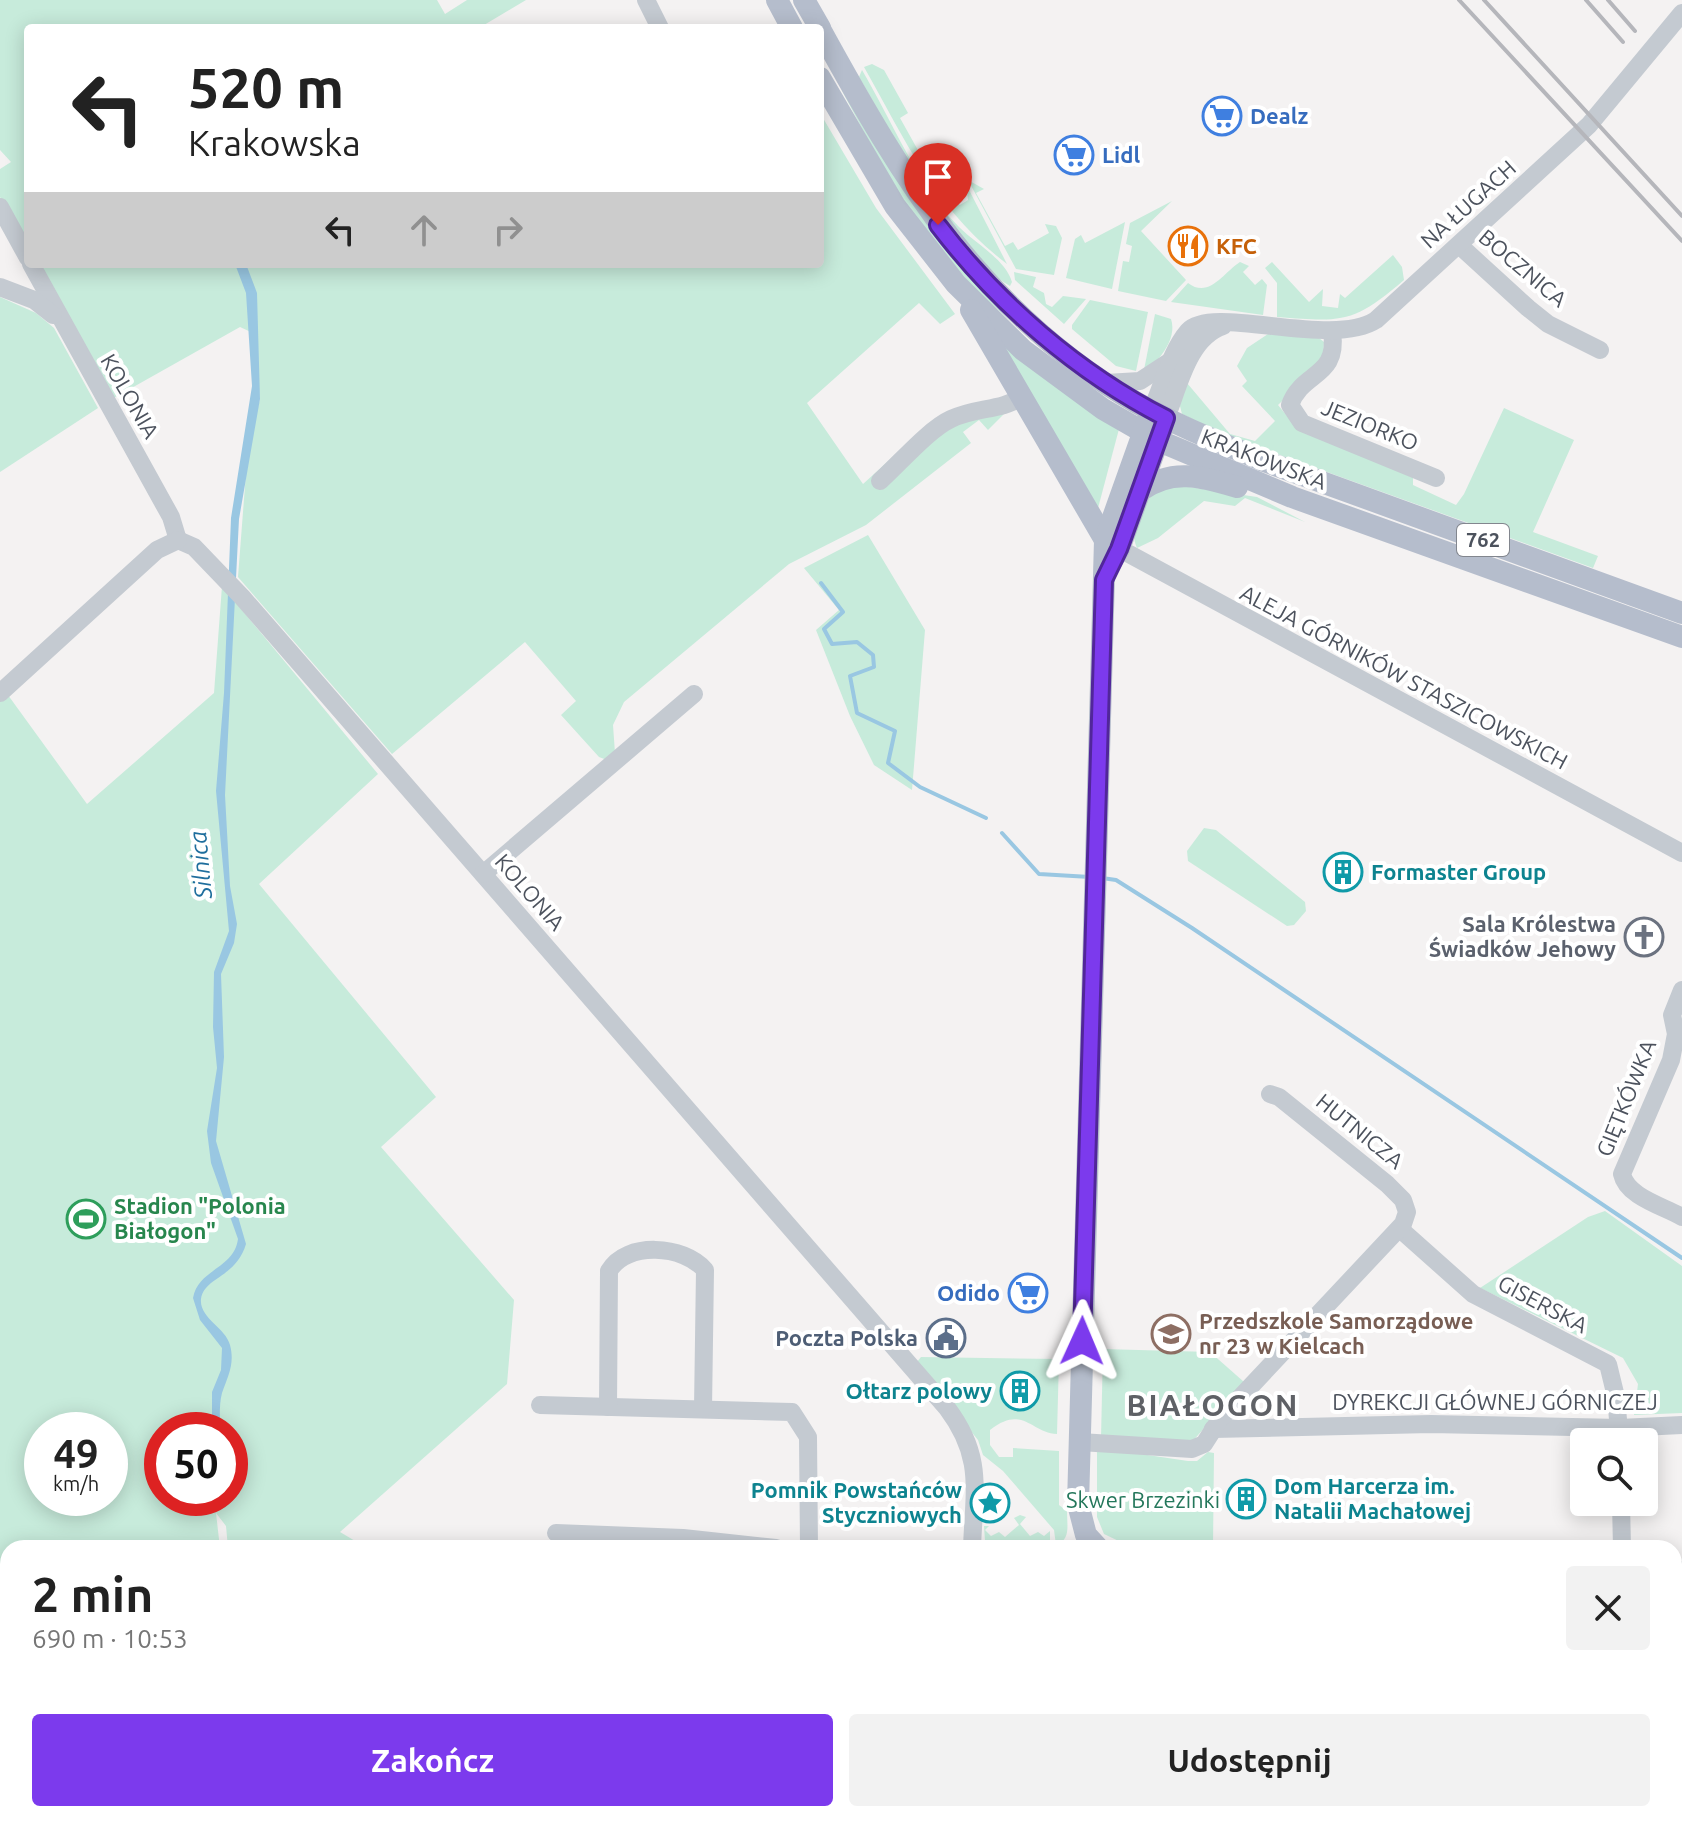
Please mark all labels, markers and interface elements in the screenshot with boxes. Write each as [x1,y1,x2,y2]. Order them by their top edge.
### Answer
icon: left [56,56,160,160]
text: 520 m [188,56,344,119]
supermarket icon: Dealz [1201,95,1243,137]
place label: Dealz [1250,103,1309,128]
text: Krakowska [188,122,361,163]
supermarket icon: Lidl [1053,134,1095,176]
place label: Lidl [1102,142,1140,167]
pin [904,143,972,225]
icon: arrive [916,155,960,199]
street label: NA ŁUGACH [1415,155,1520,253]
icon: left [318,208,362,252]
icon: ahead [402,208,446,252]
icon: right [486,208,530,252]
street label: BOCZNICA [1474,224,1573,312]
restaurant icon: KFC [1167,225,1209,267]
place label: KFC [1216,233,1257,258]
street label: KOLONIA [96,349,165,443]
street label: JEZIORKO [1318,394,1422,455]
street label: KRAKOWSKA [1198,423,1331,494]
road number: 762 [1457,524,1509,556]
street label: ALEJA GÓRNIKÓW STASZICOWSKICH [1236,578,1573,774]
water label: Silnica [184,830,217,901]
street label: KOLONIA [490,848,571,936]
building icon: Formaster Group [1322,851,1364,893]
place label: Formaster Group [1371,859,1546,884]
place label: Sala Królestwa Świadków Jehowy [1429,911,1616,961]
church icon: Sala Królestwa Świadków Jehowy [1623,916,1665,958]
street label: GIĘTKÓWKA [1590,1035,1660,1160]
street label: HUTNICZA [1312,1088,1409,1174]
place label: Stadion "Polonia Białogon" [114,1193,286,1243]
sports icon: Stadion "Polonia Białogon" [65,1198,107,1240]
street label: GISERSKA [1494,1270,1593,1338]
supermarket icon: Odido [1007,1272,1049,1314]
place label: Odido [937,1280,1000,1305]
position arrow [1040,1299,1124,1383]
place label: Przedszkole Samorządowe nr 23 w Kielcach [1199,1308,1473,1358]
school or university icon: Przedszkole Samorządowe nr 23 w Kielcach [1150,1313,1192,1355]
public building icon: Poczta Polska [925,1317,967,1359]
place label: Poczta Polska [775,1325,918,1350]
building icon: Ołtarz polowy [999,1370,1041,1412]
place label: Ołtarz polowy [845,1378,992,1403]
district label: BIAŁOGON [1127,1388,1300,1422]
street label: DYREKCJI GŁÓWNEJ GÓRNICZEJ [1332,1388,1658,1414]
speed limit sign: 50 [144,1412,248,1516]
map controls [1570,1428,1658,1516]
button: search [1570,1428,1658,1516]
text: 49 [53,1431,99,1476]
text: km/h [53,1472,99,1495]
place label: Dom Harcerza im. Natalii Machałowej [1274,1473,1471,1523]
place label: Pomnik Powstańców Styczniowych [751,1477,962,1527]
building icon: Dom Harcerza im. Natalii Machałowej [1225,1478,1267,1520]
place icon: Pomnik Powstańców Styczniowych [969,1482,1011,1524]
park label: Skwer Brzezinki [1066,1487,1220,1512]
button: close [1566,1566,1650,1650]
text: 2 min [32,1567,153,1621]
text: 690 m · 10:53 [32,1624,188,1653]
button: Zakończ [32,1714,833,1806]
button: Udostępnij [849,1714,1650,1806]

